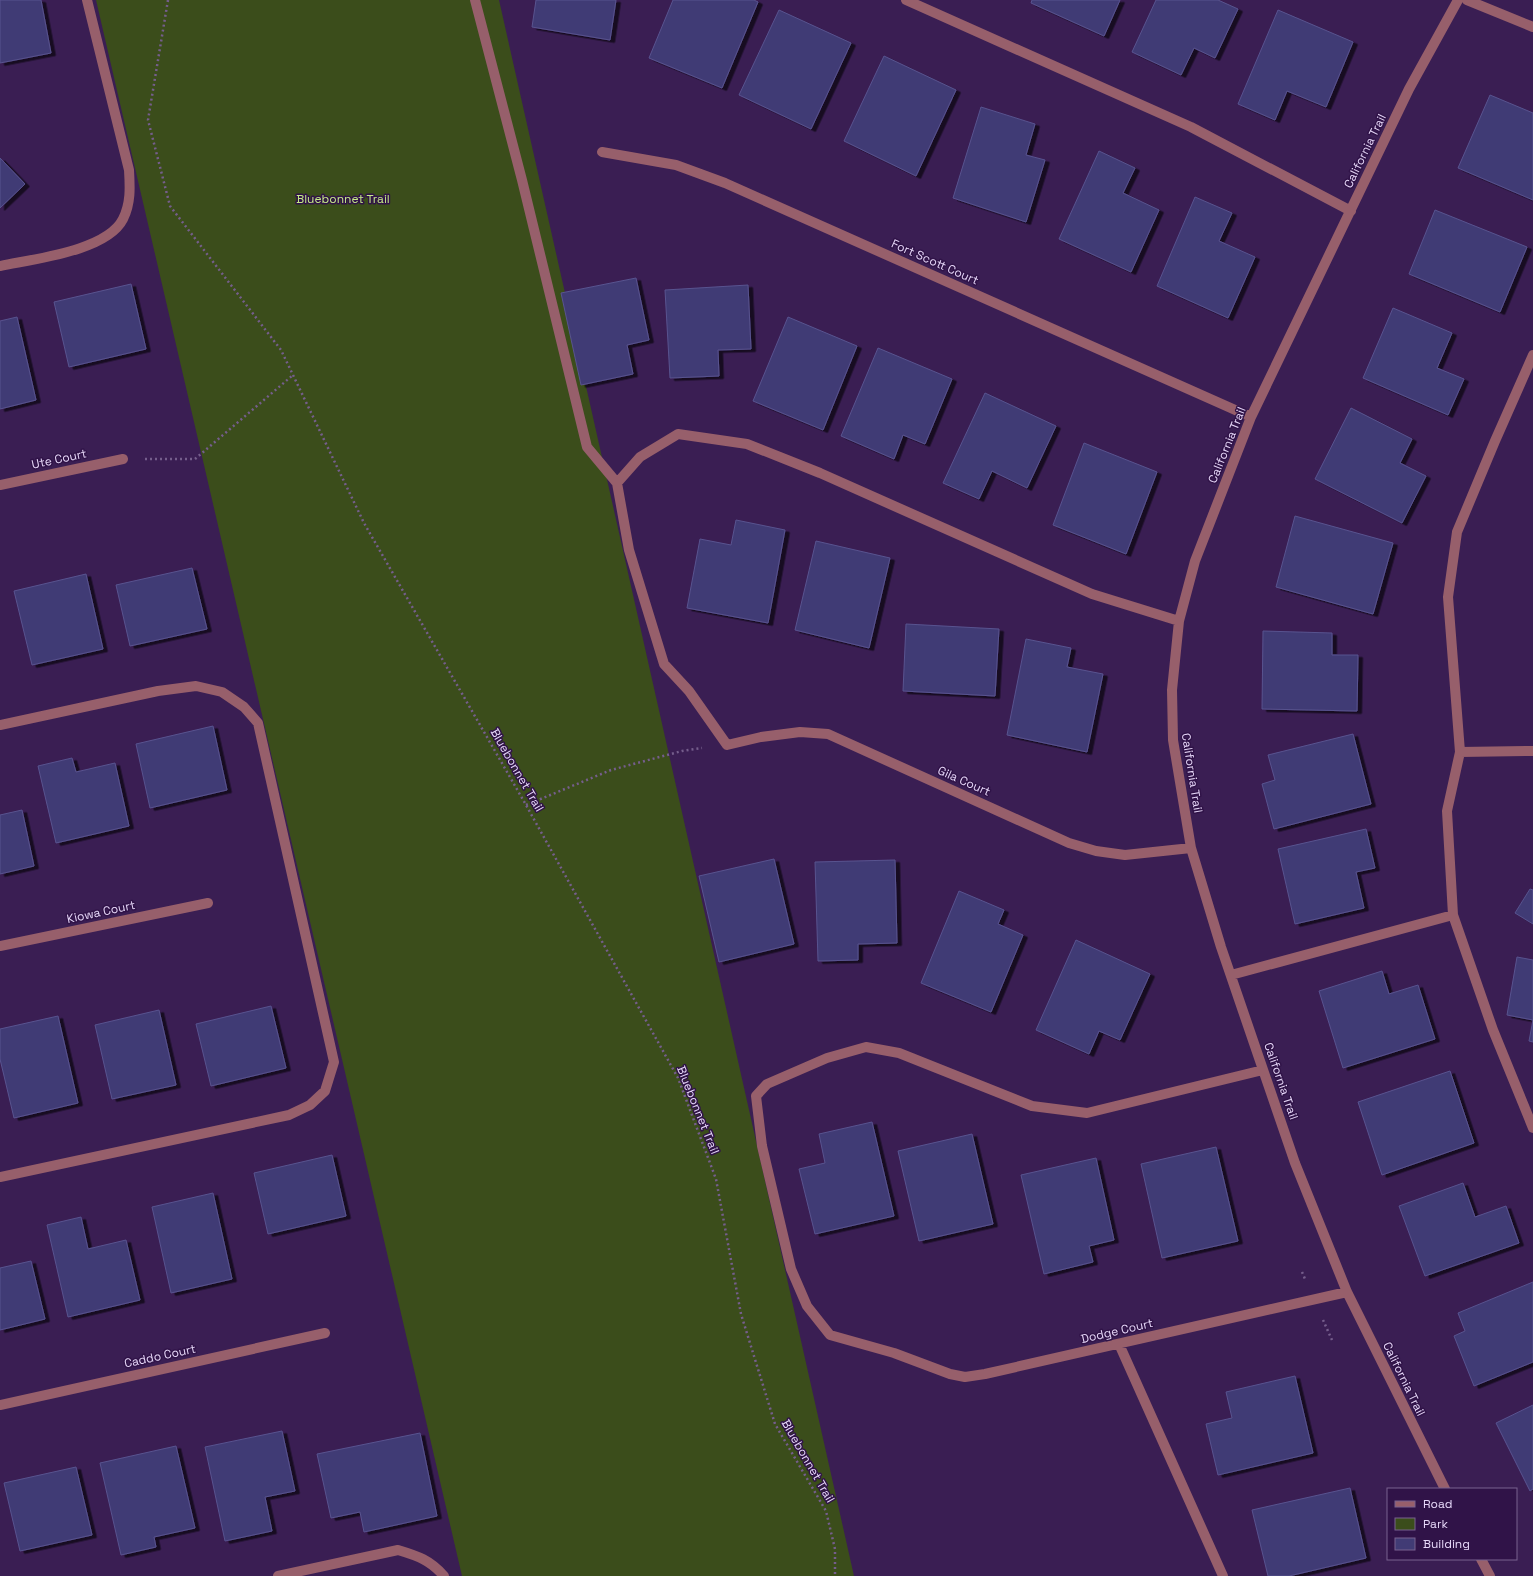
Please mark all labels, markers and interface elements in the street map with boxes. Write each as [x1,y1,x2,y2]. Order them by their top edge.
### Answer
street label: California Trail [1340,111,1390,191]
park label: Bluebonnet Trail [296,191,390,207]
street label: Fort Scott Court [889,236,981,288]
street label: California Trail [1204,405,1250,485]
street label: Ute Court [30,445,88,473]
street label: Bluebonnet Trail [487,725,547,815]
street label: California Trail [1178,732,1206,814]
street label: Gila Court [935,762,993,800]
street label: Kiowa Court [65,897,137,927]
street label: California Trail [1260,1040,1302,1122]
street label: Bluebonnet Trail [673,1064,723,1156]
street label: Dodge Court [1079,1315,1155,1347]
street label: California Trail [1379,1339,1429,1419]
street label: Caddo Court [123,1341,197,1371]
street label: Bluebonnet Trail [778,1416,838,1506]
legend [1387,1488,1517,1560]
text: Road [1423,1496,1452,1512]
text: Park [1423,1516,1448,1532]
text: Building [1423,1536,1470,1552]

